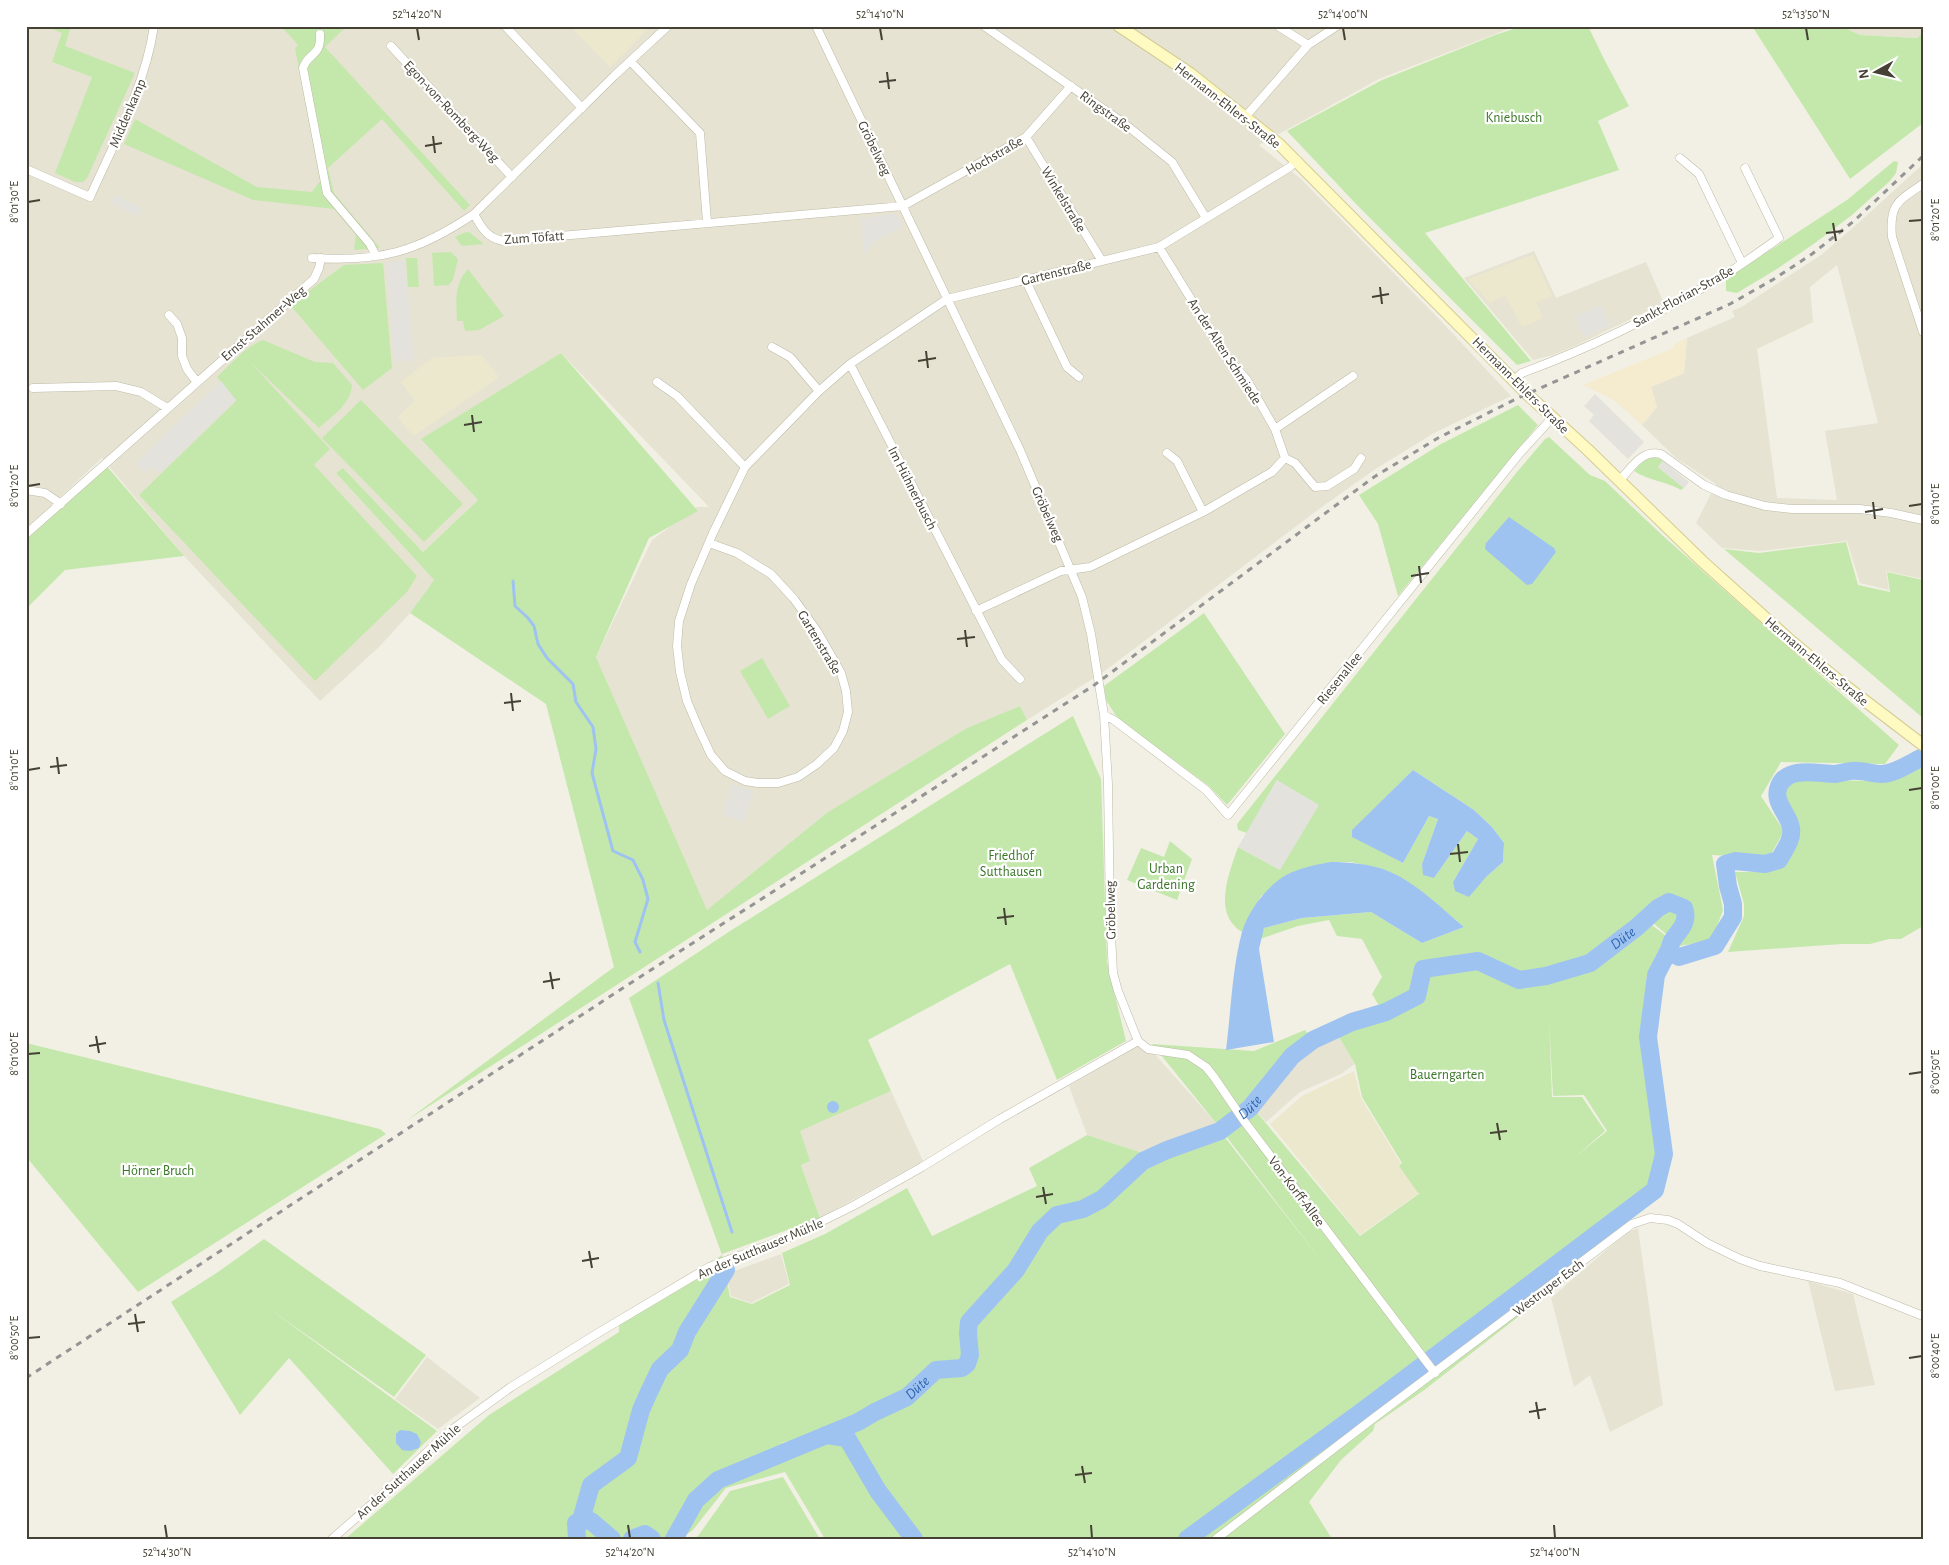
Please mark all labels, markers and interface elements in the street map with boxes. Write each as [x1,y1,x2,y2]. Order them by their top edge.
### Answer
text: 52°14'20"N [392,8,442,20]
text: 52°14'10"N [856,8,904,20]
text: 52°14'00"N [1318,8,1368,20]
text: 52°13'50"N [1782,8,1830,20]
north arrow [1852,48,1902,98]
street label: Egon-von-Romberg-Weg [401,58,502,165]
street label: Hermann-Ehlers-Straße [1172,60,1283,151]
text: N [1857,68,1872,79]
street label: Middenkamp [107,77,149,150]
street label: Ringstraße [1077,89,1134,135]
park label: Kniebusch [1486,111,1542,125]
street label: Gröbelweg [855,119,893,178]
street label: Hochstraße [963,134,1026,178]
street label: Winkelstraße [1038,164,1088,235]
text: 8°01'30"E [8,181,20,223]
text: 8°01'20"E [1929,198,1941,241]
street label: Zum Töfatt [504,229,565,247]
street label: Gartenstraße [1020,257,1093,288]
street label: Sankt-Florian-Straße [1631,263,1736,330]
street label: Ernst-Stahmer-Weg [219,283,309,364]
street label: An der Alten Schmiede [1185,296,1264,407]
street label: Hermann-Ehlers-Straße [1469,335,1571,437]
street label: Im Hühnerbusch [885,445,939,532]
text: 8°01'20"E [8,464,20,507]
text: 8°01'10"E [1929,483,1941,525]
street label: Gröbelweg [1029,485,1066,544]
street label: Gartenstraße [795,608,844,677]
street label: Hermann-Ehlers-Straße [1762,615,1871,709]
street label: Riesenallee [1315,650,1365,707]
text: 8°01'10"E [8,749,20,791]
text: 8°01'00"E [1929,766,1941,810]
park label: Friedhof Sutthausen [980,849,1042,879]
park label: Urban Gardening [1137,862,1195,892]
street label: Gröbelweg [1103,880,1119,940]
water label: Düte [1608,924,1639,952]
text: 8°01'00"E [8,1032,20,1076]
text: 8°00'50"E [1929,1050,1941,1094]
park label: Bauerngarten [1410,1068,1484,1082]
water label: Düte [1235,1093,1265,1122]
street label: Von-Korff-Allee [1265,1154,1327,1229]
park label: Hörner Bruch [122,1164,194,1178]
street label: An der Sutthauser Mühle [695,1216,825,1282]
street label: Westruper Esch [1511,1257,1587,1319]
text: 8°00'50"E [8,1316,20,1360]
text: 8°00'40"E [1929,1333,1941,1379]
water label: Düte [903,1373,933,1403]
street label: An der Sutthauser Mühle [354,1421,464,1522]
text: 52°14'30"N [143,1546,191,1558]
text: 52°14'20"N [605,1546,655,1558]
text: 52°14'10"N [1068,1546,1116,1558]
text: 52°14'00"N [1530,1546,1580,1558]

